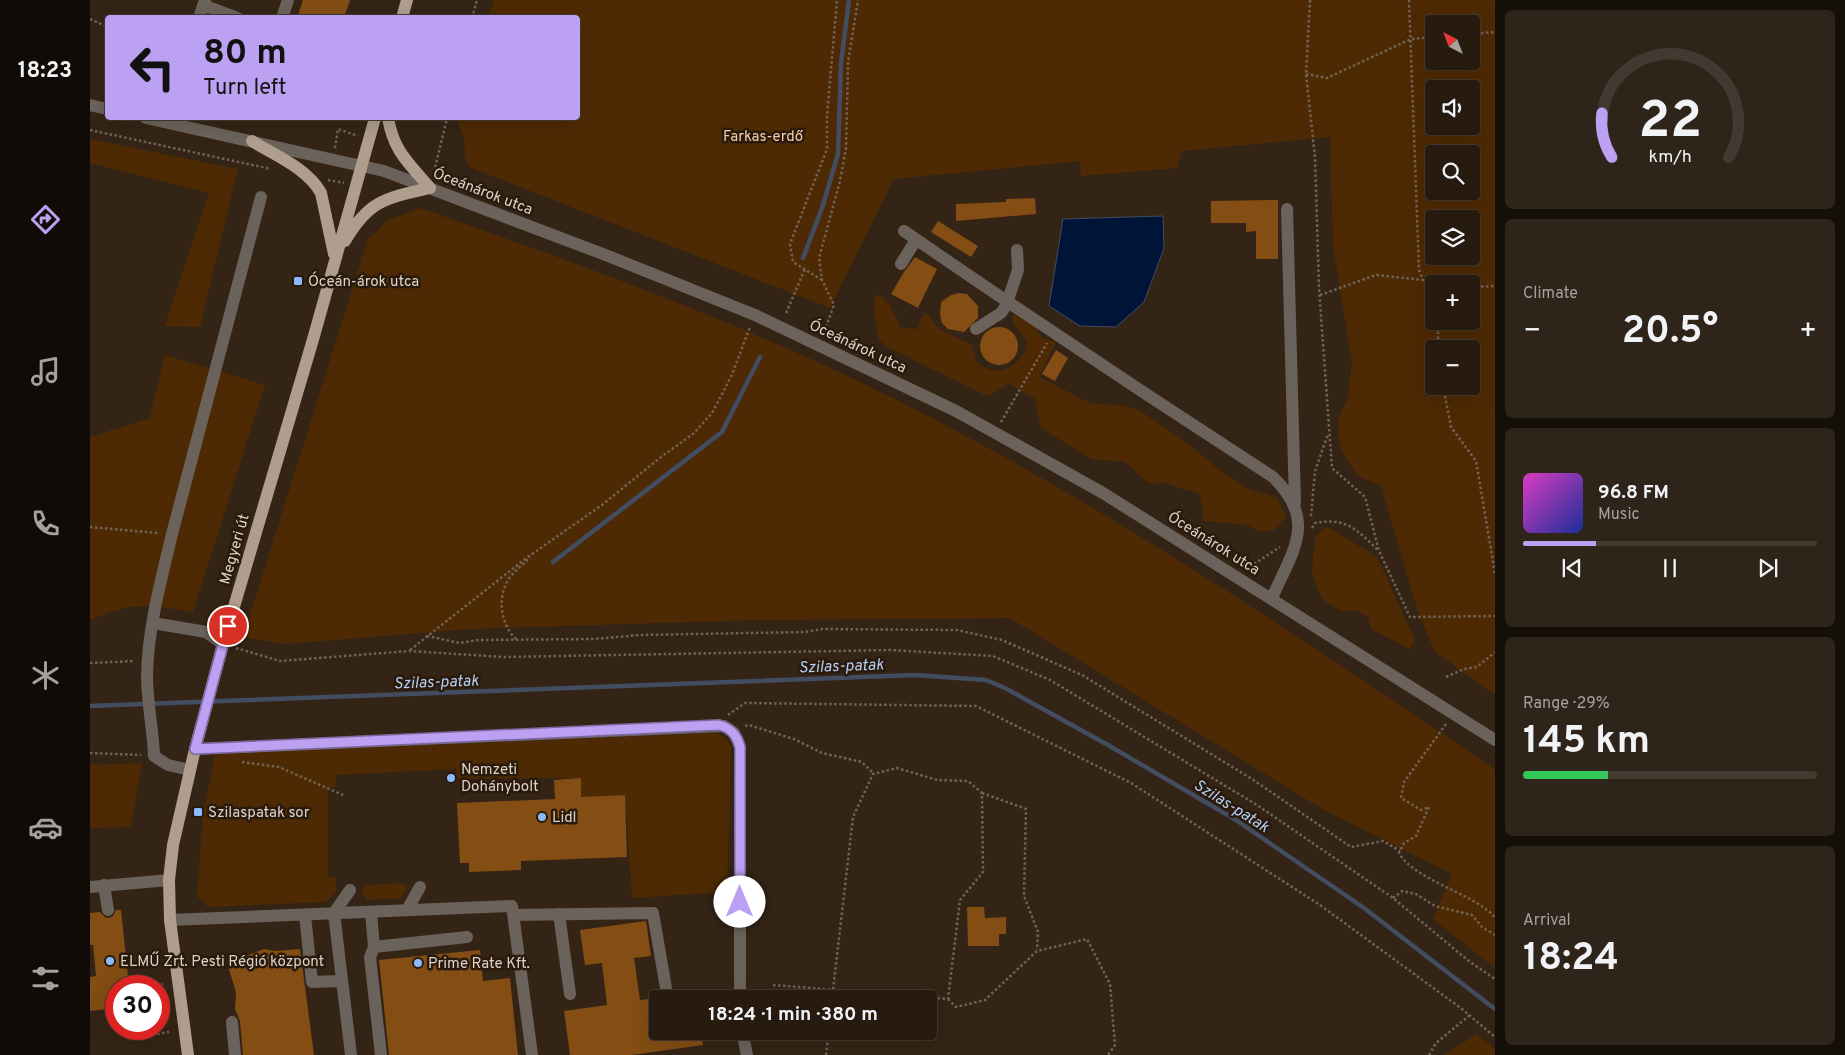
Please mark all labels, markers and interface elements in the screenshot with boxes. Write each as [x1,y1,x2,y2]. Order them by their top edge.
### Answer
north arrow [1425,15,1480,70]
map controls [1425,15,1480,395]
text: 80 m [203,32,287,76]
icon: left [120,35,185,100]
text: 18:23 [18,58,72,85]
text: Turn left [203,75,286,102]
button: sound [1425,80,1480,135]
text: 22 [1638,90,1702,156]
park label: Farkas-erdő [723,128,804,147]
button: search [1425,145,1480,200]
text: km/h [1648,146,1692,169]
street label: Óceánárok utca [430,163,536,220]
icon: directions [28,202,63,237]
button: layers [1425,210,1480,265]
place label: Óceán-árok utca [308,271,419,292]
marker: Óceán-árok utca [292,275,304,287]
button: + [1425,275,1480,330]
text: Climate [1523,284,1578,304]
text: 20.5° [1622,308,1718,357]
text: − [1523,314,1541,350]
text: + [1799,314,1817,350]
street label: Óceánárok utca [806,315,910,378]
button: − [1425,340,1480,395]
icon: music [28,354,63,389]
text: 96.8 FM [1598,481,1669,505]
text: Music [1598,505,1639,525]
icon: phone [28,506,63,541]
street label: Óceánárok utca [1164,507,1264,580]
street label: Megyeri út [216,512,255,587]
icon: previous [1558,554,1586,582]
icon: pause [1656,554,1684,582]
icon: next [1754,554,1782,582]
pin [207,605,249,647]
icon: arrive [214,612,242,640]
water label: Szilas-patak [798,655,885,678]
icon: climate [28,658,63,693]
water label: Szilas-patak [393,671,480,694]
text: Range · 29% [1523,694,1610,714]
text: 145 km [1523,718,1650,767]
place label: Nemzeti Dohánybolt [461,761,539,797]
marker: Nemzeti Dohánybolt [445,772,457,784]
water label: Szilas-patak [1190,776,1273,838]
place label: Szilaspatak sor [208,804,310,823]
marker: Szilaspatak sor [192,806,204,818]
place label: Lidl [552,809,577,828]
icon: car [28,810,63,845]
marker: Lidl [536,811,548,823]
position arrow [713,875,765,927]
text: Arrival [1523,911,1571,931]
text: 18:24 [1523,935,1619,984]
place label: ELMŰ Zrt. Pesti Régió központ [120,951,324,972]
marker: ELMŰ Zrt. Pesti Régió központ [104,955,116,967]
place label: Prime Rate Kft. [428,955,530,974]
marker: Prime Rate Kft. [412,957,424,969]
icon: filters [28,961,63,996]
speed limit sign: 30 [105,975,170,1040]
text: 18:24 · 1 min · 380 m [708,1003,878,1027]

